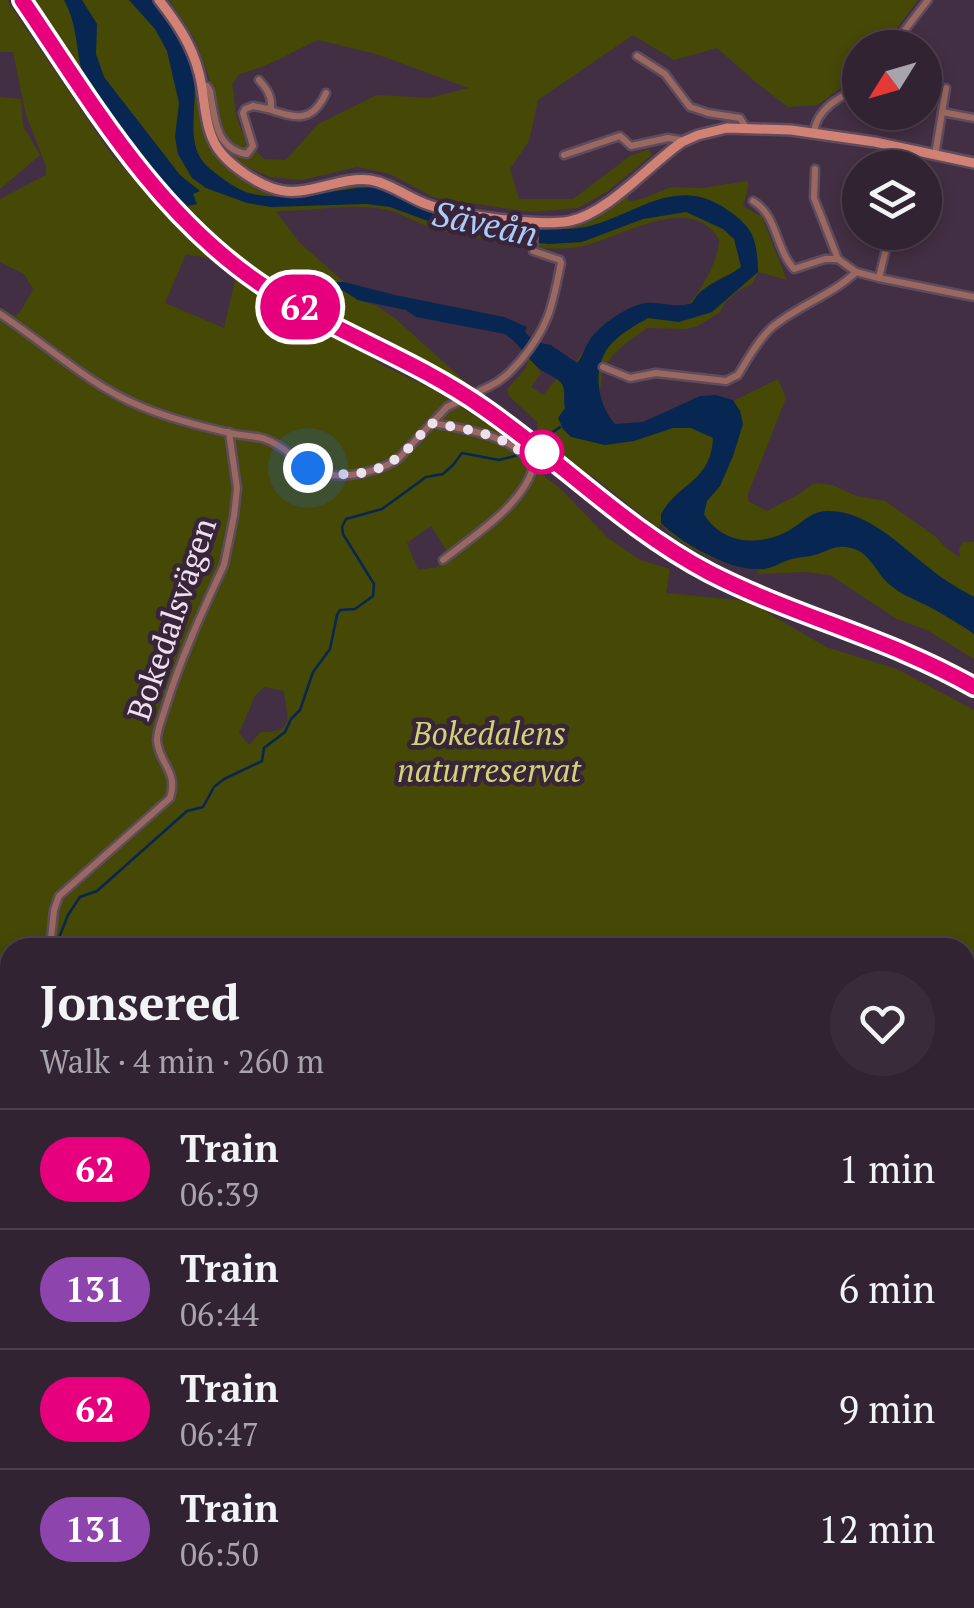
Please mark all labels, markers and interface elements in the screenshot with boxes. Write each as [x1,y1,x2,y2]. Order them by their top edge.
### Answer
north arrow [842,30,942,130]
map controls [842,30,942,250]
button: layers [842,150,942,250]
water label: Säveån [428,189,542,257]
line badge: 62 [255,274,345,340]
text: 62 [280,284,320,330]
unlabelled marker [521,431,563,473]
your location [283,443,333,493]
street label: Bokedalsvägen [117,512,225,725]
park label: Bokedalens naturreservat [397,712,582,791]
text: Jonsered [40,970,240,1034]
button: heart [830,971,935,1076]
text: Walk · 4 min · 260 m [40,1040,324,1082]
text: Train [180,1123,279,1173]
text: 1 min [839,1144,935,1194]
text: 62 [75,1146,115,1192]
text: 06:39 [180,1173,259,1215]
text: Train [180,1243,279,1293]
text: 6 min [839,1264,935,1314]
text: 131 [65,1266,125,1312]
text: 06:44 [180,1293,259,1335]
text: Train [180,1363,279,1413]
text: 9 min [839,1384,935,1434]
text: 62 [75,1386,115,1432]
text: 06:47 [180,1413,259,1455]
text: Train [180,1483,279,1533]
text: 12 min [818,1504,935,1554]
text: 131 [65,1506,125,1552]
text: 06:50 [180,1533,259,1575]

